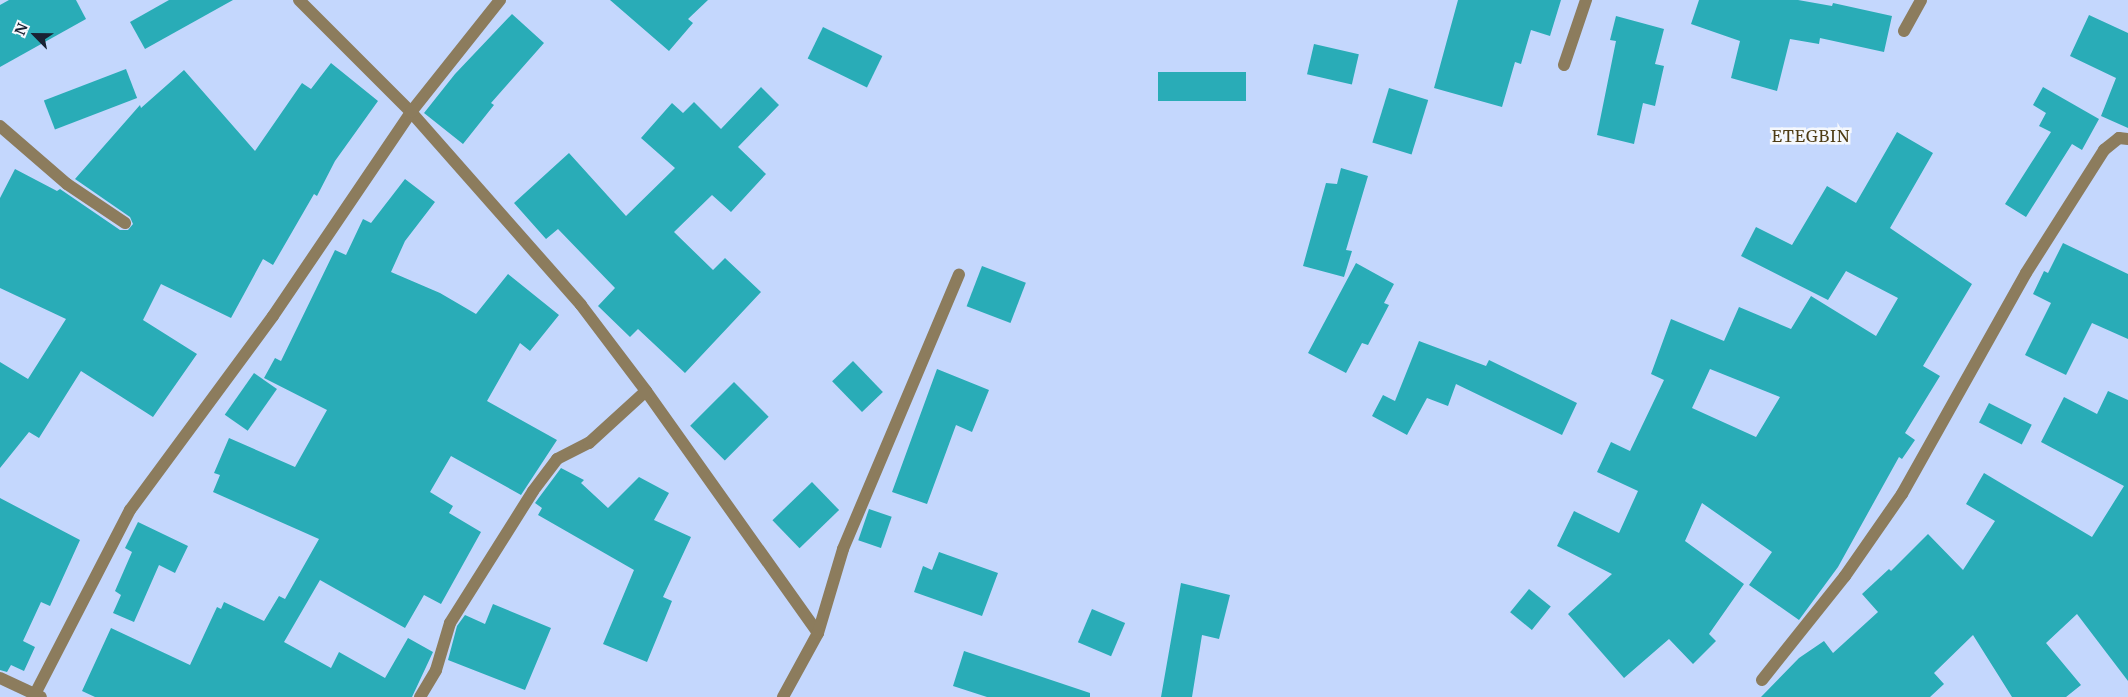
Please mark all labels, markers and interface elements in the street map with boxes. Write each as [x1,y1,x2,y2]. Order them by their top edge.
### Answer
north arrow [10,10,60,60]
text: N [11,21,32,38]
district label: ETEGBIN [1771,126,1851,146]

